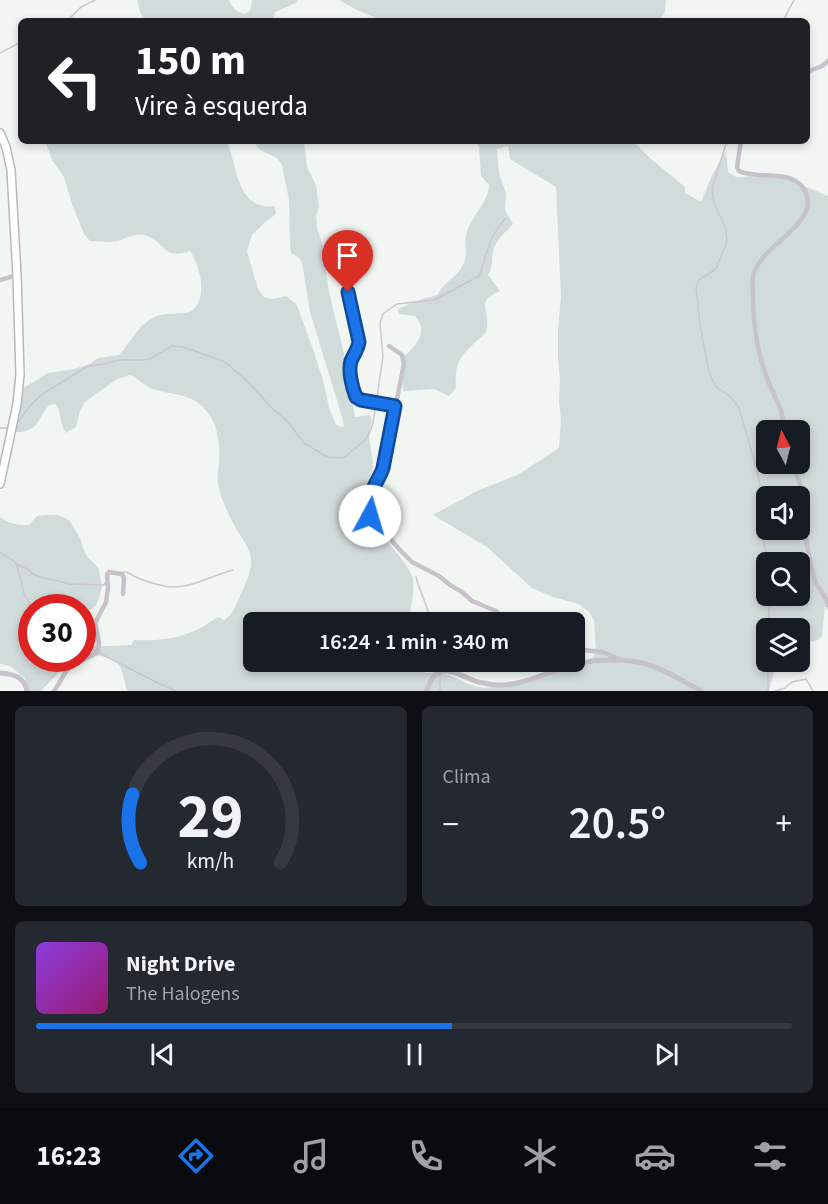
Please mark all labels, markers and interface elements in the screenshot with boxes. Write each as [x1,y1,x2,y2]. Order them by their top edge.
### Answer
text: 150 m [135,31,246,91]
icon: left [36,42,114,120]
text: Vire à esquerda [135,87,308,126]
pin [322,230,373,292]
icon: arrive [331,239,364,272]
north arrow [756,420,810,474]
map controls [756,420,810,672]
position arrow [338,484,402,548]
button: sound [756,486,810,540]
button: search [756,552,810,606]
speed limit sign: 30 [18,594,96,672]
button: layers [756,618,810,672]
text: 16:24 · 1 min · 340 m [319,626,509,658]
text: Clima [443,763,491,791]
text: 29 [178,773,244,862]
text: 20.5° [569,792,666,856]
text: − [443,801,459,848]
text: + [776,801,792,848]
text: km/h [187,846,235,877]
text: Night Drive [126,948,235,980]
text: The Halogens [126,980,240,1008]
icon: previous [146,1038,179,1071]
icon: pause [398,1038,431,1071]
icon: next [650,1038,683,1071]
icon: directions [175,1135,217,1177]
icon: music [290,1135,332,1177]
icon: phone [405,1135,447,1177]
icon: climate [519,1135,561,1177]
icon: car [634,1135,676,1177]
icon: filters [749,1135,791,1177]
text: 16:23 [36,1137,102,1176]

